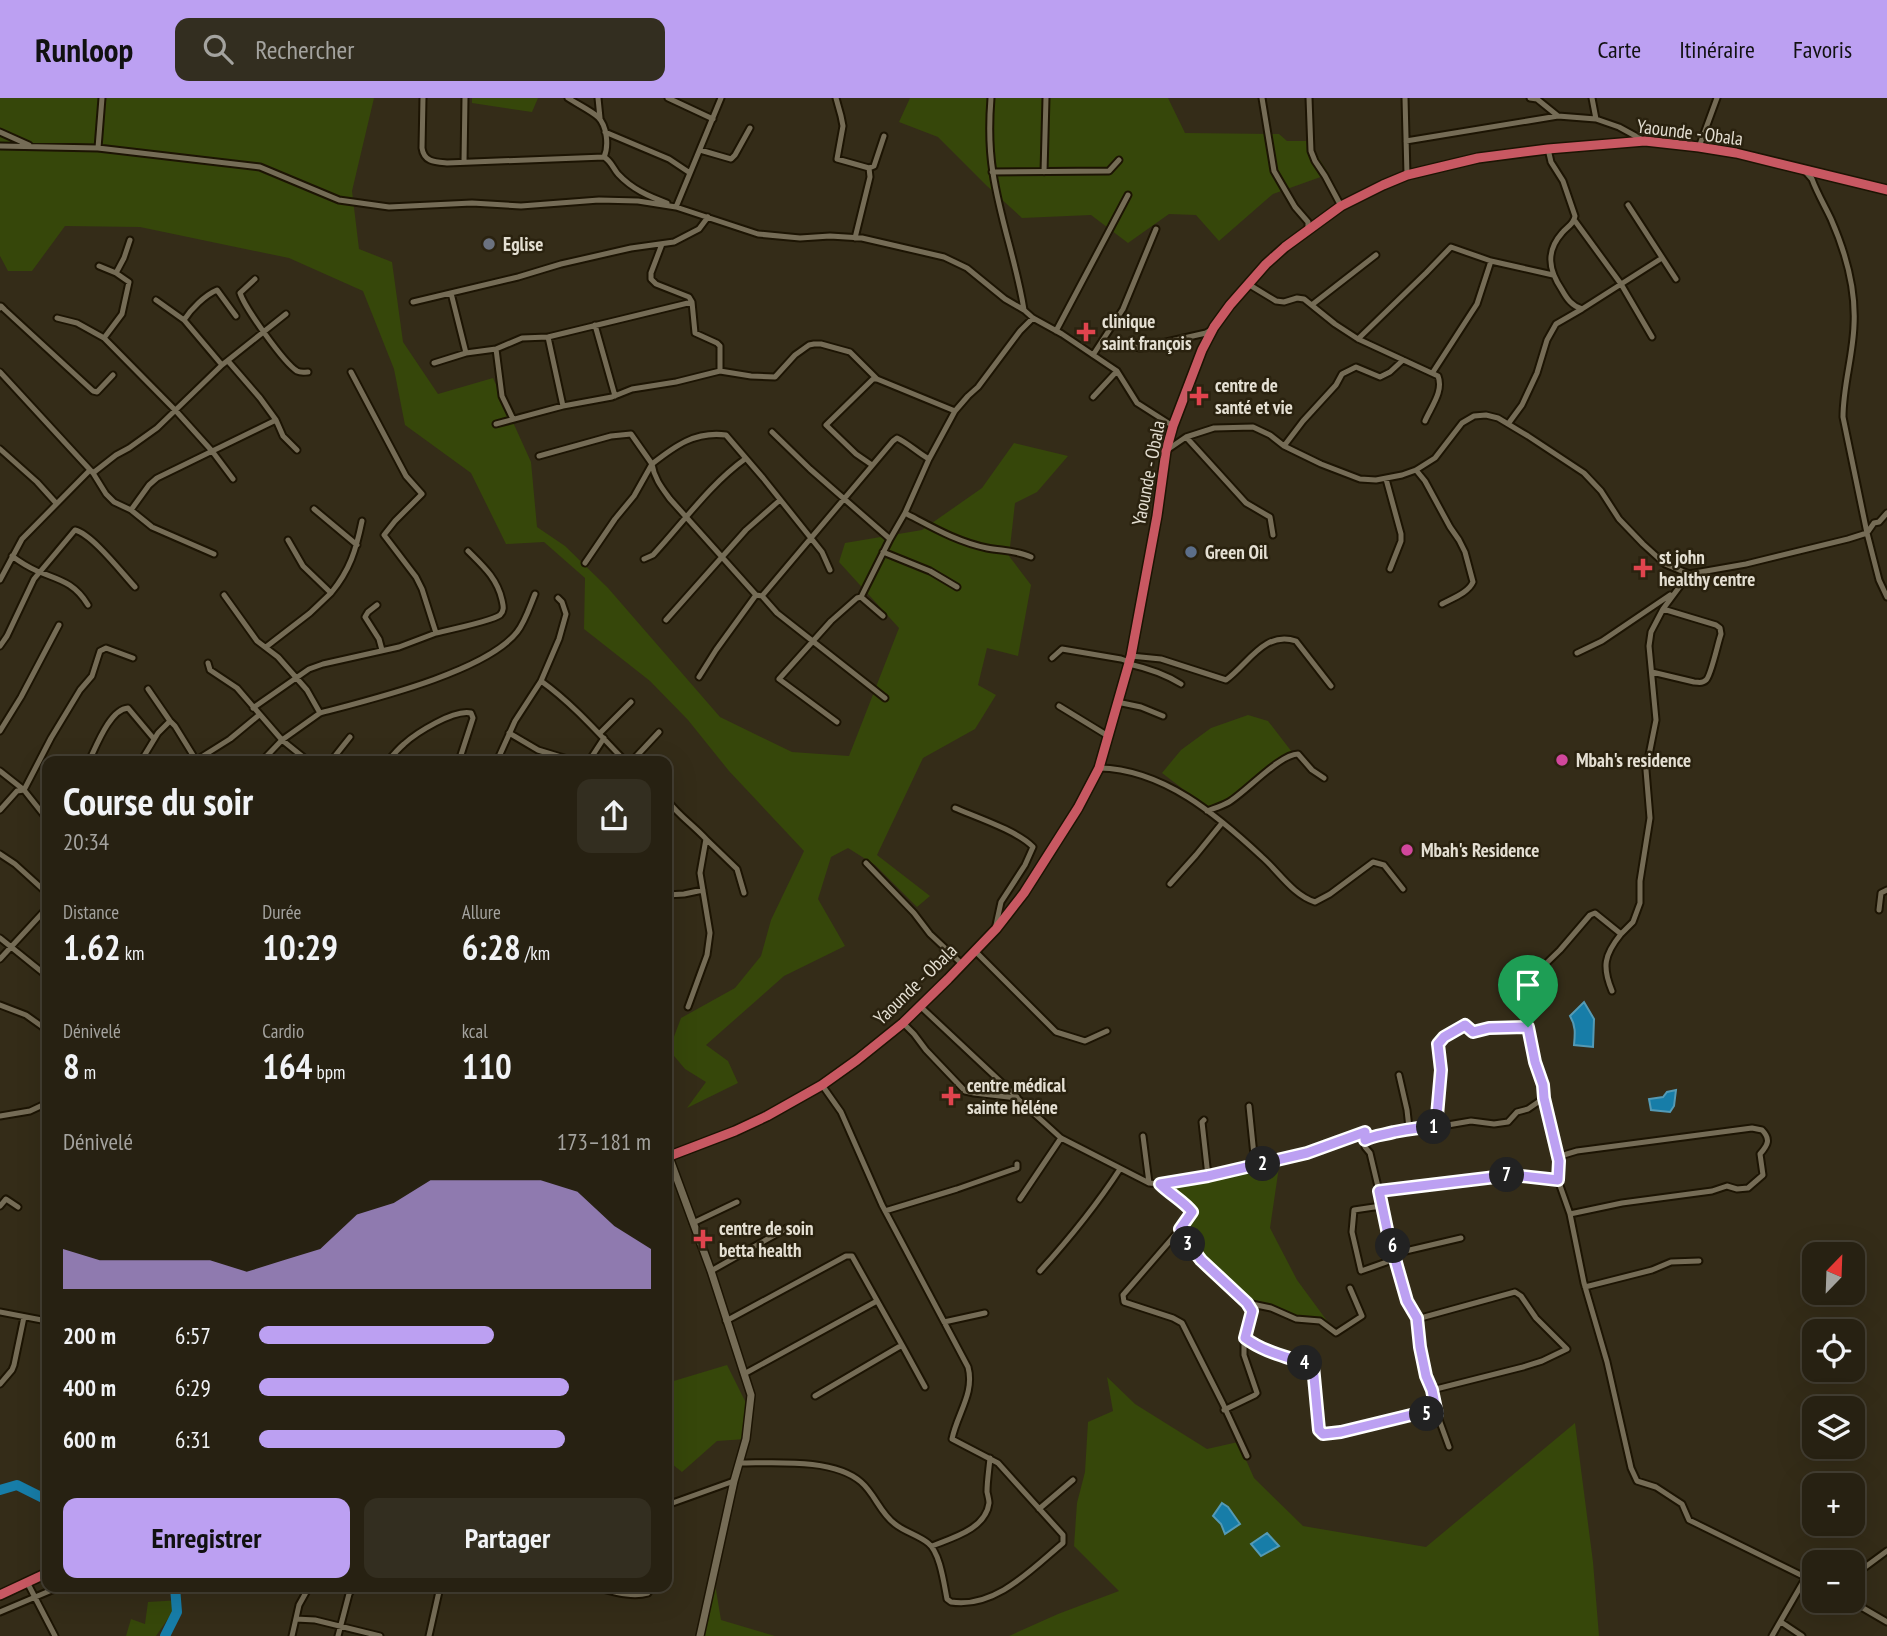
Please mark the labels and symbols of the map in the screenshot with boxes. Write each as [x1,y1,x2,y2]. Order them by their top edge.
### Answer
street label: Yaounde - Obala [1636,114,1744,150]
place label: Eglise [503,232,543,256]
marker: Eglise [481,236,497,252]
place label: clinique saint françois [1102,309,1192,355]
marker: clinique saint françois [1076,322,1096,342]
place label: centre de santé et vie [1215,373,1293,419]
marker: centre de santé et vie [1189,386,1209,406]
street label: Yaounde - Obala [1126,418,1170,528]
place label: Green Oil [1205,540,1268,564]
marker: Green Oil [1183,544,1199,560]
place label: st john healthy centre [1659,545,1755,591]
marker: st john healthy centre [1633,558,1653,578]
place label: Mbah's residence [1576,748,1691,772]
marker: Mbah's residence [1554,752,1570,768]
place label: Mbah's Residence [1421,838,1539,862]
marker: Mbah's Residence [1399,842,1415,858]
street label: Yaounde - Obala [868,938,962,1030]
pin [1498,955,1558,1027]
place label: centre médical sainte héléne [967,1073,1066,1119]
marker: centre médical sainte héléne [941,1086,961,1106]
pin: 1 [1416,1110,1452,1144]
pin: 2 [1246,1146,1280,1182]
pin: 7 [1490,1158,1524,1192]
place label: centre de soin betta health [719,1216,814,1262]
pin: 3 [1170,1226,1206,1262]
pin: 6 [1376,1228,1410,1264]
marker: centre de soin betta health [693,1229,713,1249]
north arrow [1802,1242,1866,1306]
pin: 4 [1288,1346,1322,1380]
pin: 5 [1410,1396,1444,1432]

